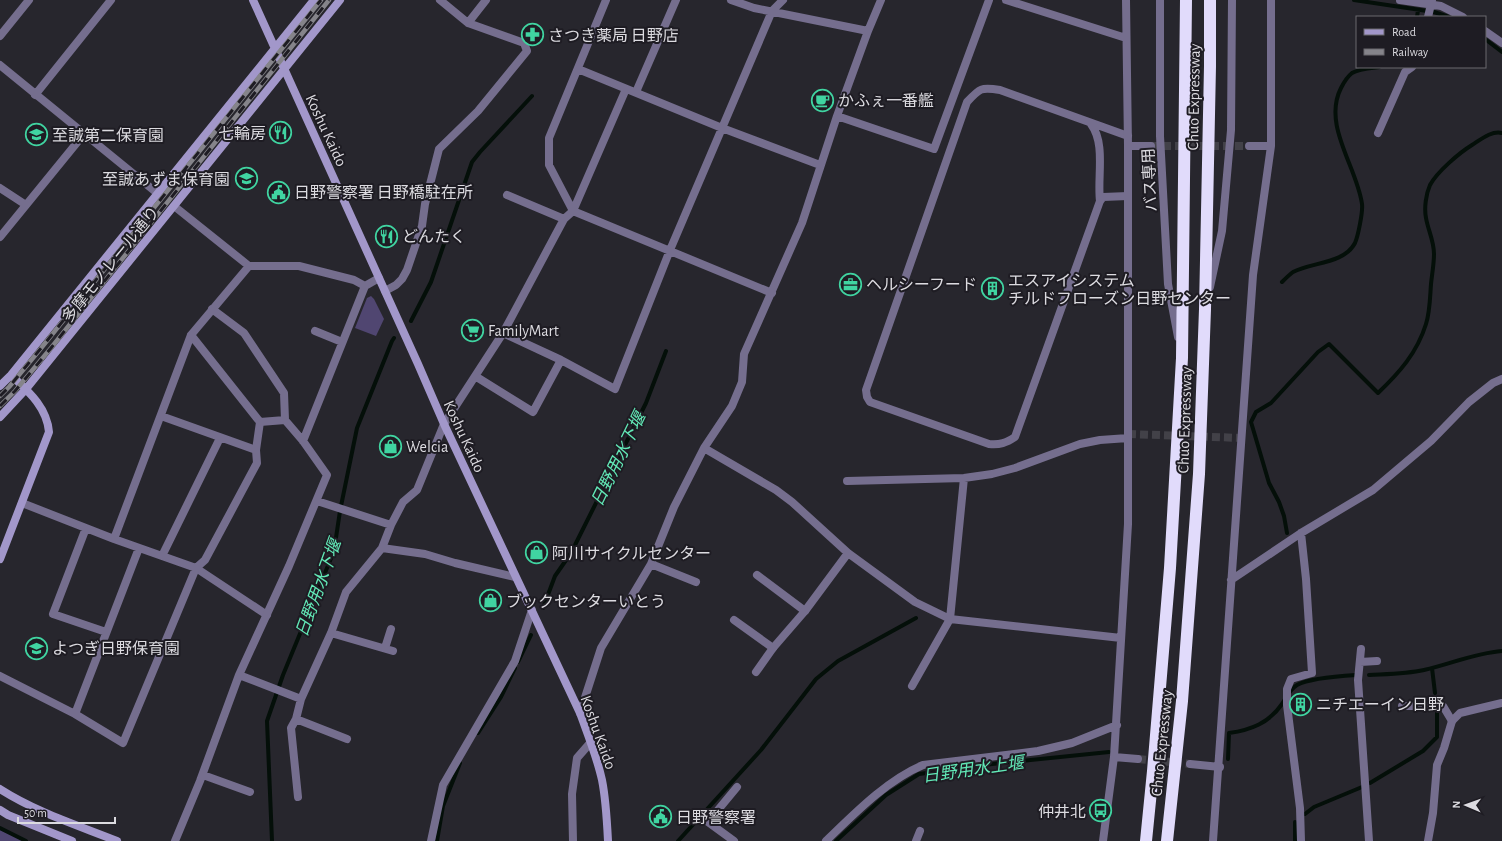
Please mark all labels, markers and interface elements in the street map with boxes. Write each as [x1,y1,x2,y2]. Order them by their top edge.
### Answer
legend [1356,16,1486,68]
pharmacy icon: さつき薬局 日野店 [520,22,546,48]
text: Road [1392,26,1416,38]
place label: さつき薬局 日野店 [548,27,679,44]
street label: Chuo Expressway [1185,43,1204,151]
text: Railway [1392,46,1428,59]
cafe icon: かふぇ一番艦 [810,87,836,113]
street label: Koshu Kaido [303,92,350,169]
place label: かふぇ一番艦 [838,92,934,109]
restaurant icon: 七輪房 [268,120,294,146]
school or university icon: 至誠第二保育園 [24,122,50,148]
place label: 七輪房 [218,125,266,142]
place label: 至誠第二保育園 [52,127,164,144]
street label: バス専用 [1139,148,1160,212]
school or university icon: 至誠あずま保育園 [233,166,259,192]
place label: 至誠あずま保育園 [102,171,230,188]
public building icon: 日野警察署 日野橋駐在所 [266,179,292,205]
place label: 日野警察署 日野橋駐在所 [294,184,473,201]
street label: 多摩モノレール通り [58,203,162,326]
restaurant icon: どんたく [374,223,400,249]
place label: どんたく [402,228,466,245]
office icon: ヘルシーフード [838,271,864,297]
place label: エスアイシステム チルドフローズン日野センター [1008,273,1231,307]
building icon: エスアイシステム チルドフローズン日野センター [980,276,1006,302]
place label: ヘルシーフード [866,277,977,293]
supermarket icon: FamilyMart [459,317,485,343]
place label: FamilyMart [488,323,559,340]
street label: Chuo Expressway [1175,366,1196,474]
street label: Koshu Kaido [441,398,488,475]
water label: 日野用水下堰 [588,407,650,509]
shop icon: Welcia [378,433,404,459]
place label: Welcia [406,439,448,455]
water label: 日野用水下堰 [292,534,345,639]
shop icon: 阿川サイクルセンター [524,540,550,566]
place label: 阿川サイクルセンター [552,545,711,562]
shop icon: ブックセンターいとう [477,588,503,614]
place label: ブックセンターいとう [506,593,666,610]
school or university icon: よつぎ日野保育園 [23,635,49,661]
place label: よつぎ日野保育園 [52,640,180,657]
street label: Chuo Expressway [1148,689,1177,797]
building icon: ニチエーイン日野 [1287,691,1313,717]
street label: Koshu Kaido [577,693,619,772]
place label: ニチエーイン日野 [1316,696,1444,713]
water label: 日野用水上堰 [921,753,1028,785]
north arrow [1446,785,1486,825]
bus stop icon: 仲井北 [1088,798,1114,824]
scale bar [18,799,115,825]
text: N [1451,801,1462,809]
place label: 仲井北 [1038,803,1086,820]
public building icon: 日野警察署 [647,804,673,830]
text: 50 m [24,807,47,819]
place label: 日野警察署 [676,809,756,826]

